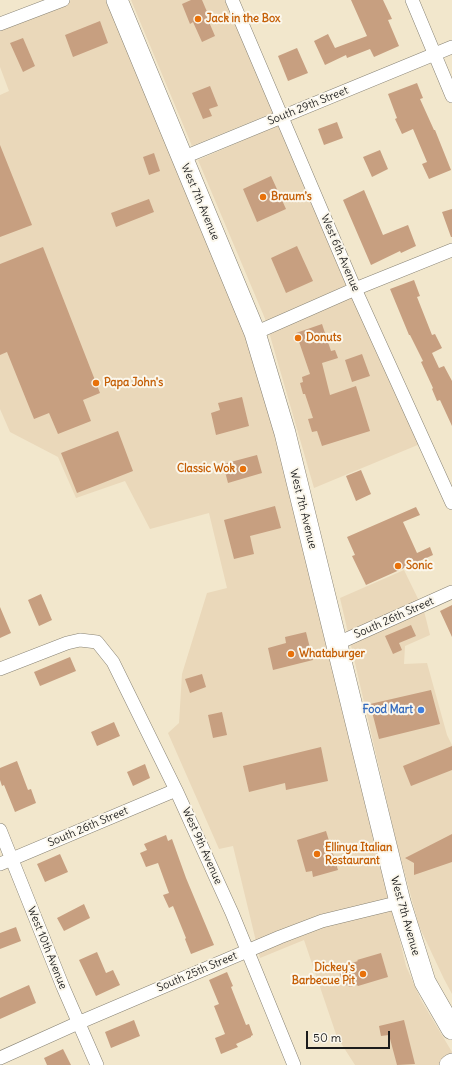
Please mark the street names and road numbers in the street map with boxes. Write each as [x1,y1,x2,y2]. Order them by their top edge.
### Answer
street label: South 29th Street [266,84,350,128]
street label: West 7th Avenue [178,162,222,242]
street label: West 6th Avenue [318,212,362,294]
street label: West 7th Avenue [287,468,319,550]
street label: South 26th Street [352,595,436,641]
street label: South 26th Street [46,804,130,850]
street label: West 9th Avenue [179,806,225,886]
street label: West 7th Avenue [387,875,423,957]
street label: West 10th Avenue [24,905,70,991]
street label: South 25th Street [155,949,239,995]

